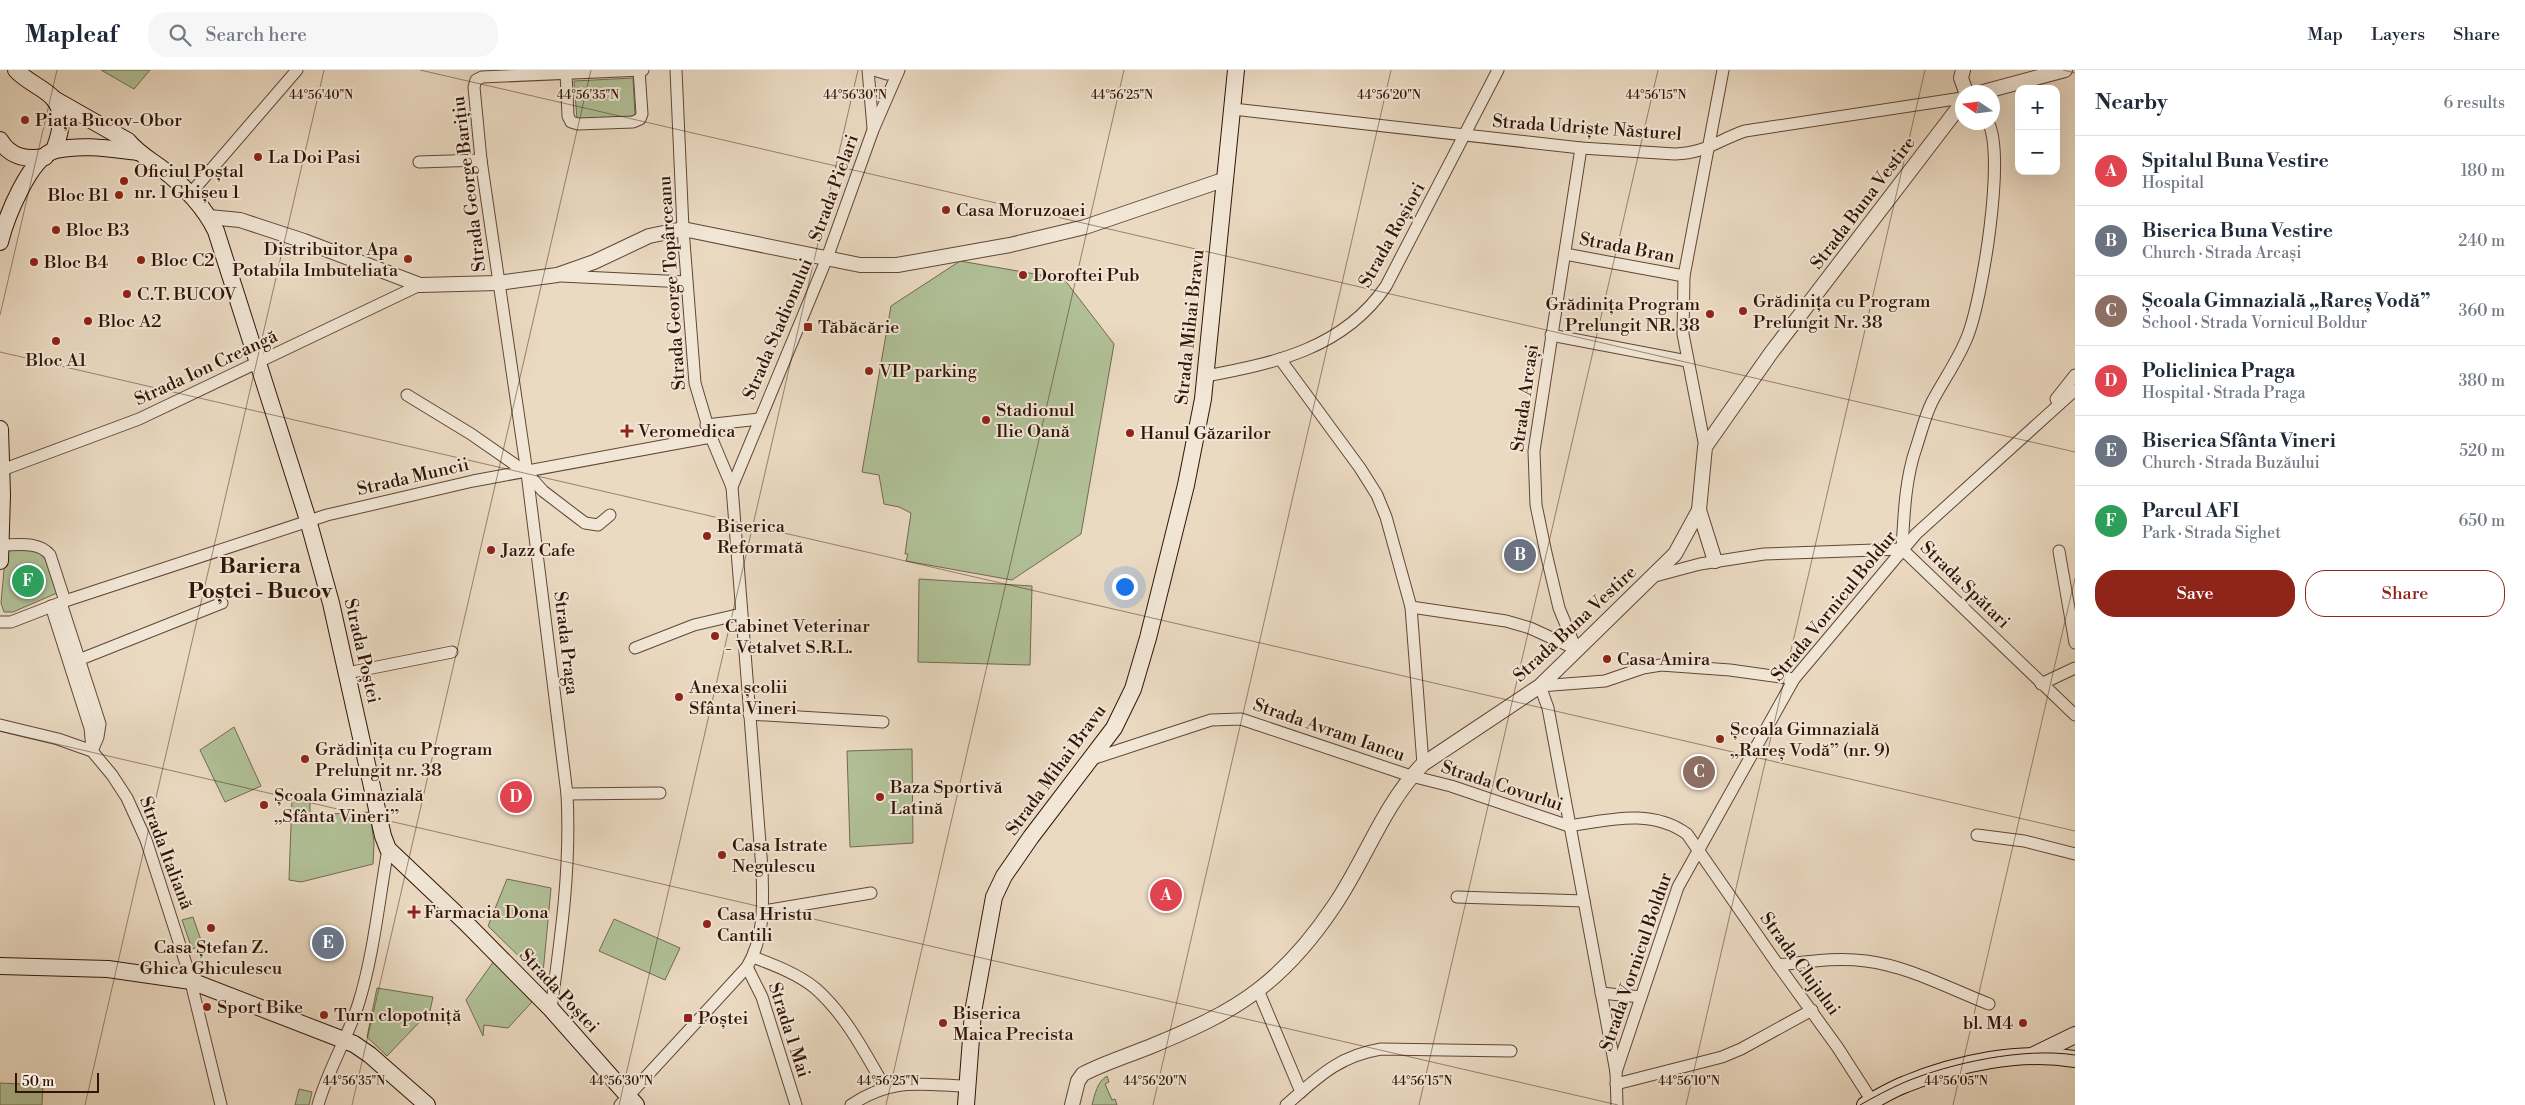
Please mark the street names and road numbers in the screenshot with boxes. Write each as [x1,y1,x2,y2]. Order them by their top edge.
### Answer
street label: Strada George Barițiu [447,94,491,273]
street label: Strada Udriște Năsturel [1492,110,1683,146]
street label: Strada Pielari [804,131,864,245]
street label: Strada Buna Vestire [1806,132,1920,274]
street label: Strada George Topârceanu [653,174,691,391]
street label: Strada Roșiori [1354,178,1430,292]
street label: Strada Bran [1577,227,1677,269]
street label: Strada Mihai Bravu [1170,247,1210,406]
street label: Strada Stadionului [738,255,818,403]
street label: Strada Ion Creangă [131,324,282,411]
street label: Strada Arcași [1506,343,1544,453]
street label: Strada Muncii [355,453,471,501]
street label: Strada Vornicul Boldur [1766,526,1902,686]
street label: Strada Spătari [1915,536,2015,634]
street label: Strada Buna Vestire [1508,561,1642,687]
street label: Strada Praga [548,590,584,697]
street label: Strada Poștei [339,596,385,706]
street label: Strada Avram Iancu [1250,693,1409,767]
street label: Strada Mihai Bravu [1001,699,1112,840]
street label: Strada Covurlui [1438,755,1566,817]
street label: Strada Italiană [134,793,198,914]
street label: Strada Vornicul Boldur [1595,869,1677,1054]
street label: Strada Clujului [1755,908,1845,1020]
street label: Strada Poștei [514,944,604,1038]
street label: Strada 1 Mai [763,979,815,1081]

